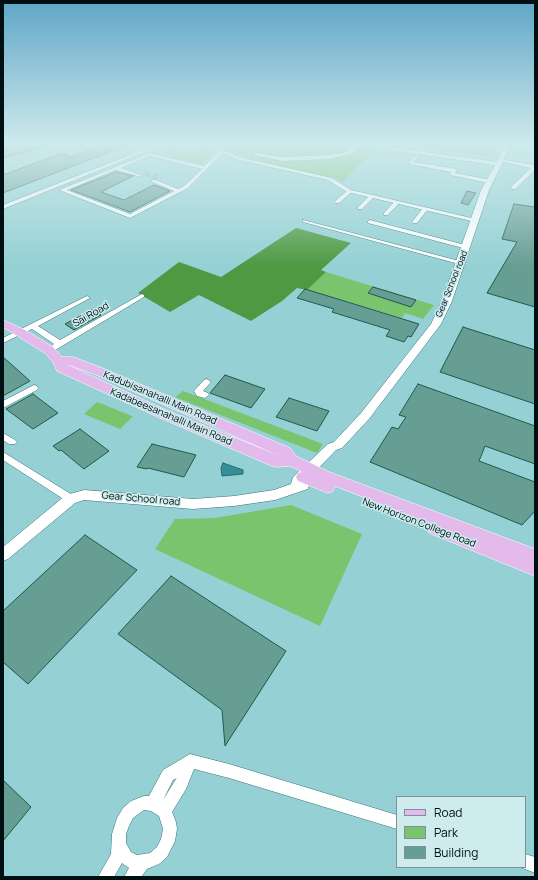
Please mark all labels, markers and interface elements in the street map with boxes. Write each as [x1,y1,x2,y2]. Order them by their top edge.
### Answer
street label: Gear School road [434,249,470,319]
street label: Sai Road [71,300,111,330]
street label: Kadubisanahalli Main Road [101,369,219,427]
street label: Kadabeesanahalli Main Road [108,386,234,448]
street label: Gear School road [101,490,181,508]
street label: New Horizon College Road [361,496,477,550]
legend [396,796,526,868]
text: Road [434,804,462,821]
text: Park [434,824,458,841]
text: Building [434,844,478,861]

